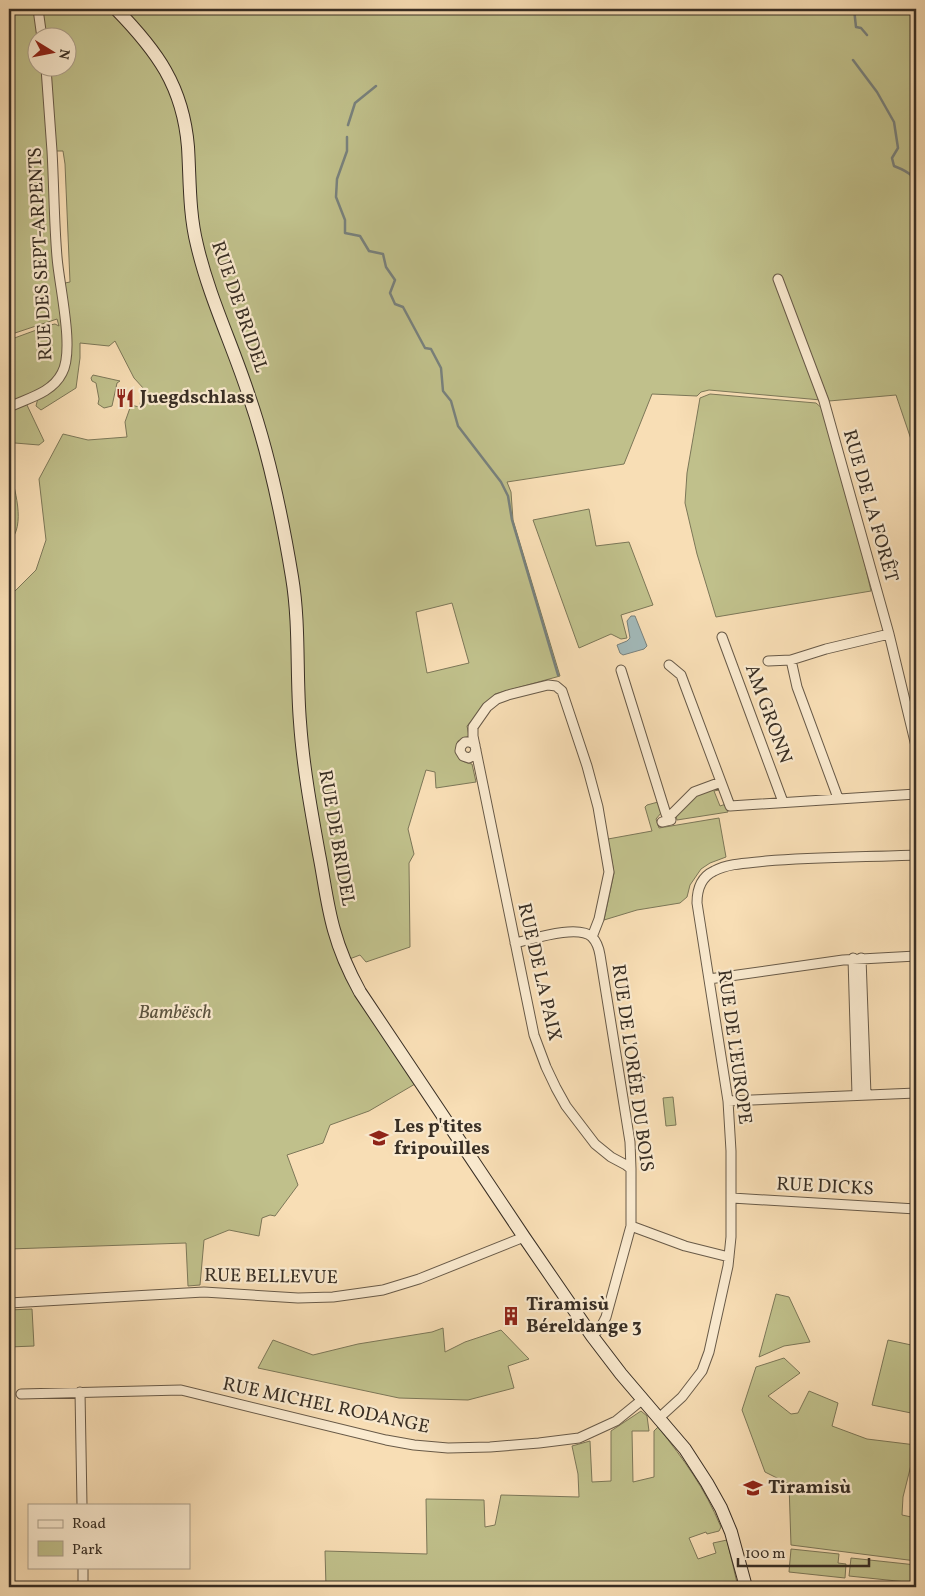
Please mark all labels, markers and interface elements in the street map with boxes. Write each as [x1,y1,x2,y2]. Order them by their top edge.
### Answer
north arrow [28,28,78,78]
text: N [53,47,74,61]
street label: RUE DES SEPT-ARPENTS [22,147,60,361]
street label: RUE DE BRIDEL [204,238,274,377]
place label: Juegdschlass [139,385,255,411]
restaurant icon: Juegdschlass [114,387,136,409]
street label: RUE DE LA FORÊT [836,427,904,585]
street label: AM GRONN [738,661,798,767]
street label: RUE DE BRIDEL [311,768,361,908]
street label: RUE DE LA PAIX [510,900,568,1044]
street label: RUE DE L'ORÉE DU BOIS [605,963,659,1173]
street label: RUE DE L'EUROPE [710,968,758,1126]
park label: Bambësch [138,1000,212,1026]
place label: Les p'tites fripouilles [394,1114,490,1162]
school or university icon: Les p'tites fripouilles [368,1127,390,1149]
street label: RUE DICKS [776,1171,874,1203]
street label: RUE BELLEVUE [204,1263,338,1291]
place label: Tiramisù Béreldange 3 [526,1292,642,1340]
building icon: Tiramisù Béreldange 3 [500,1305,522,1327]
street label: RUE MICHEL RODANGE [220,1371,432,1441]
place label: Tiramisù [768,1475,851,1501]
school or university icon: Tiramisù [742,1477,764,1499]
legend [28,1504,190,1568]
text: Road [72,1514,106,1535]
scale bar [738,1536,869,1568]
text: Park [72,1540,103,1561]
text: 100 m [745,1544,785,1565]

